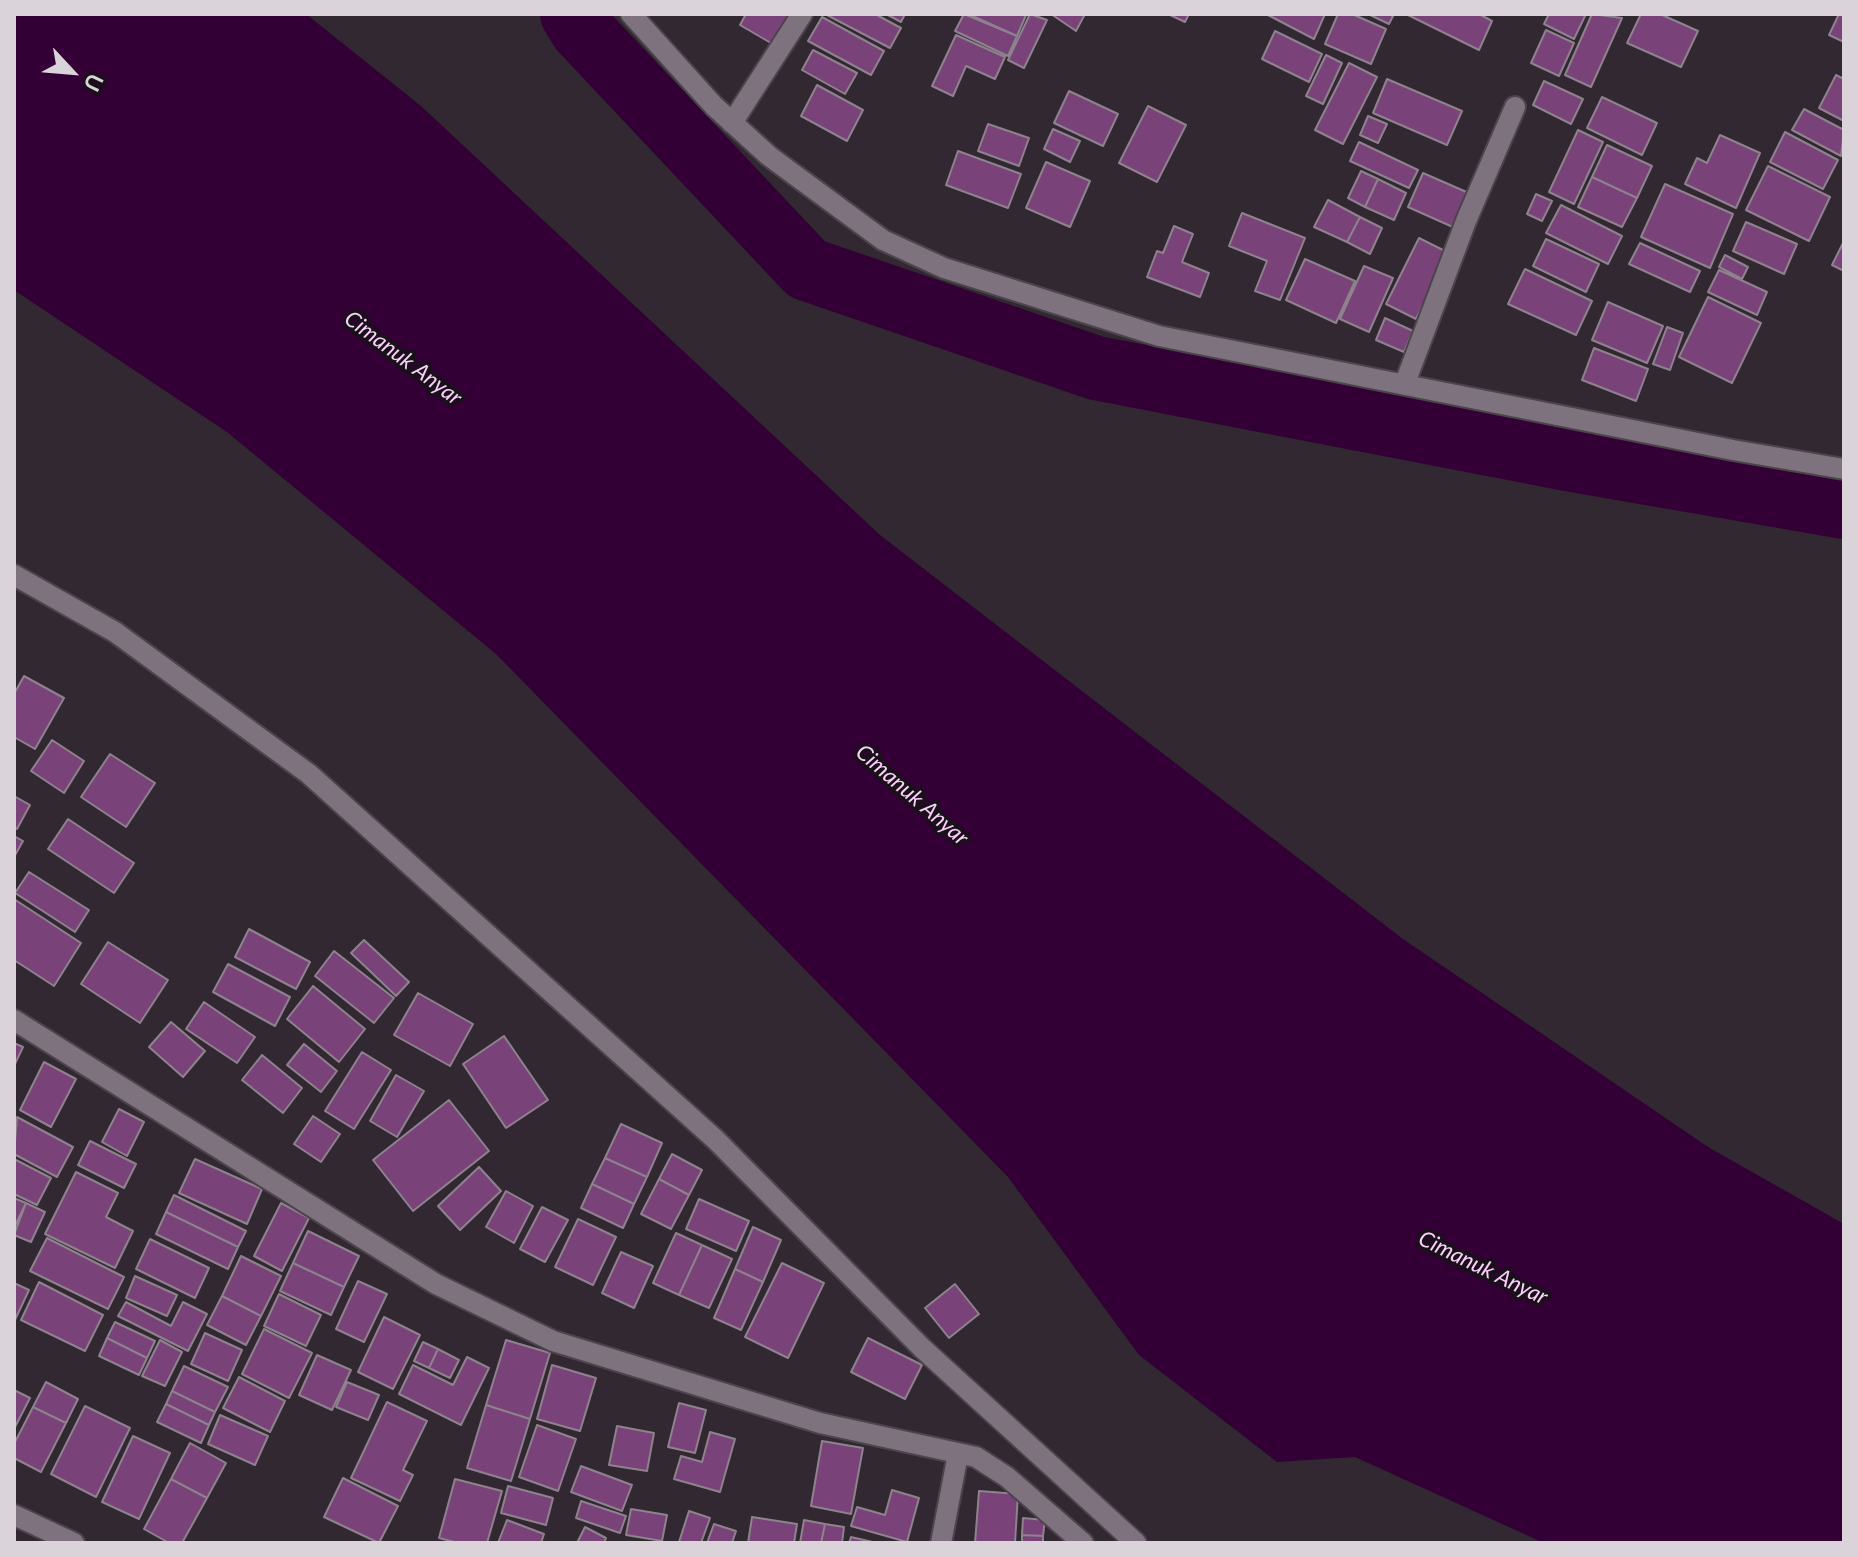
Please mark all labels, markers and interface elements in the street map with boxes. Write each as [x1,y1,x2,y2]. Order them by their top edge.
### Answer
north arrow [32,32,112,112]
text: U [78,69,110,96]
water label: Cimanuk Anyar [339,305,467,411]
water label: Cimanuk Anyar [850,739,974,851]
water label: Cimanuk Anyar [1414,1225,1552,1311]

